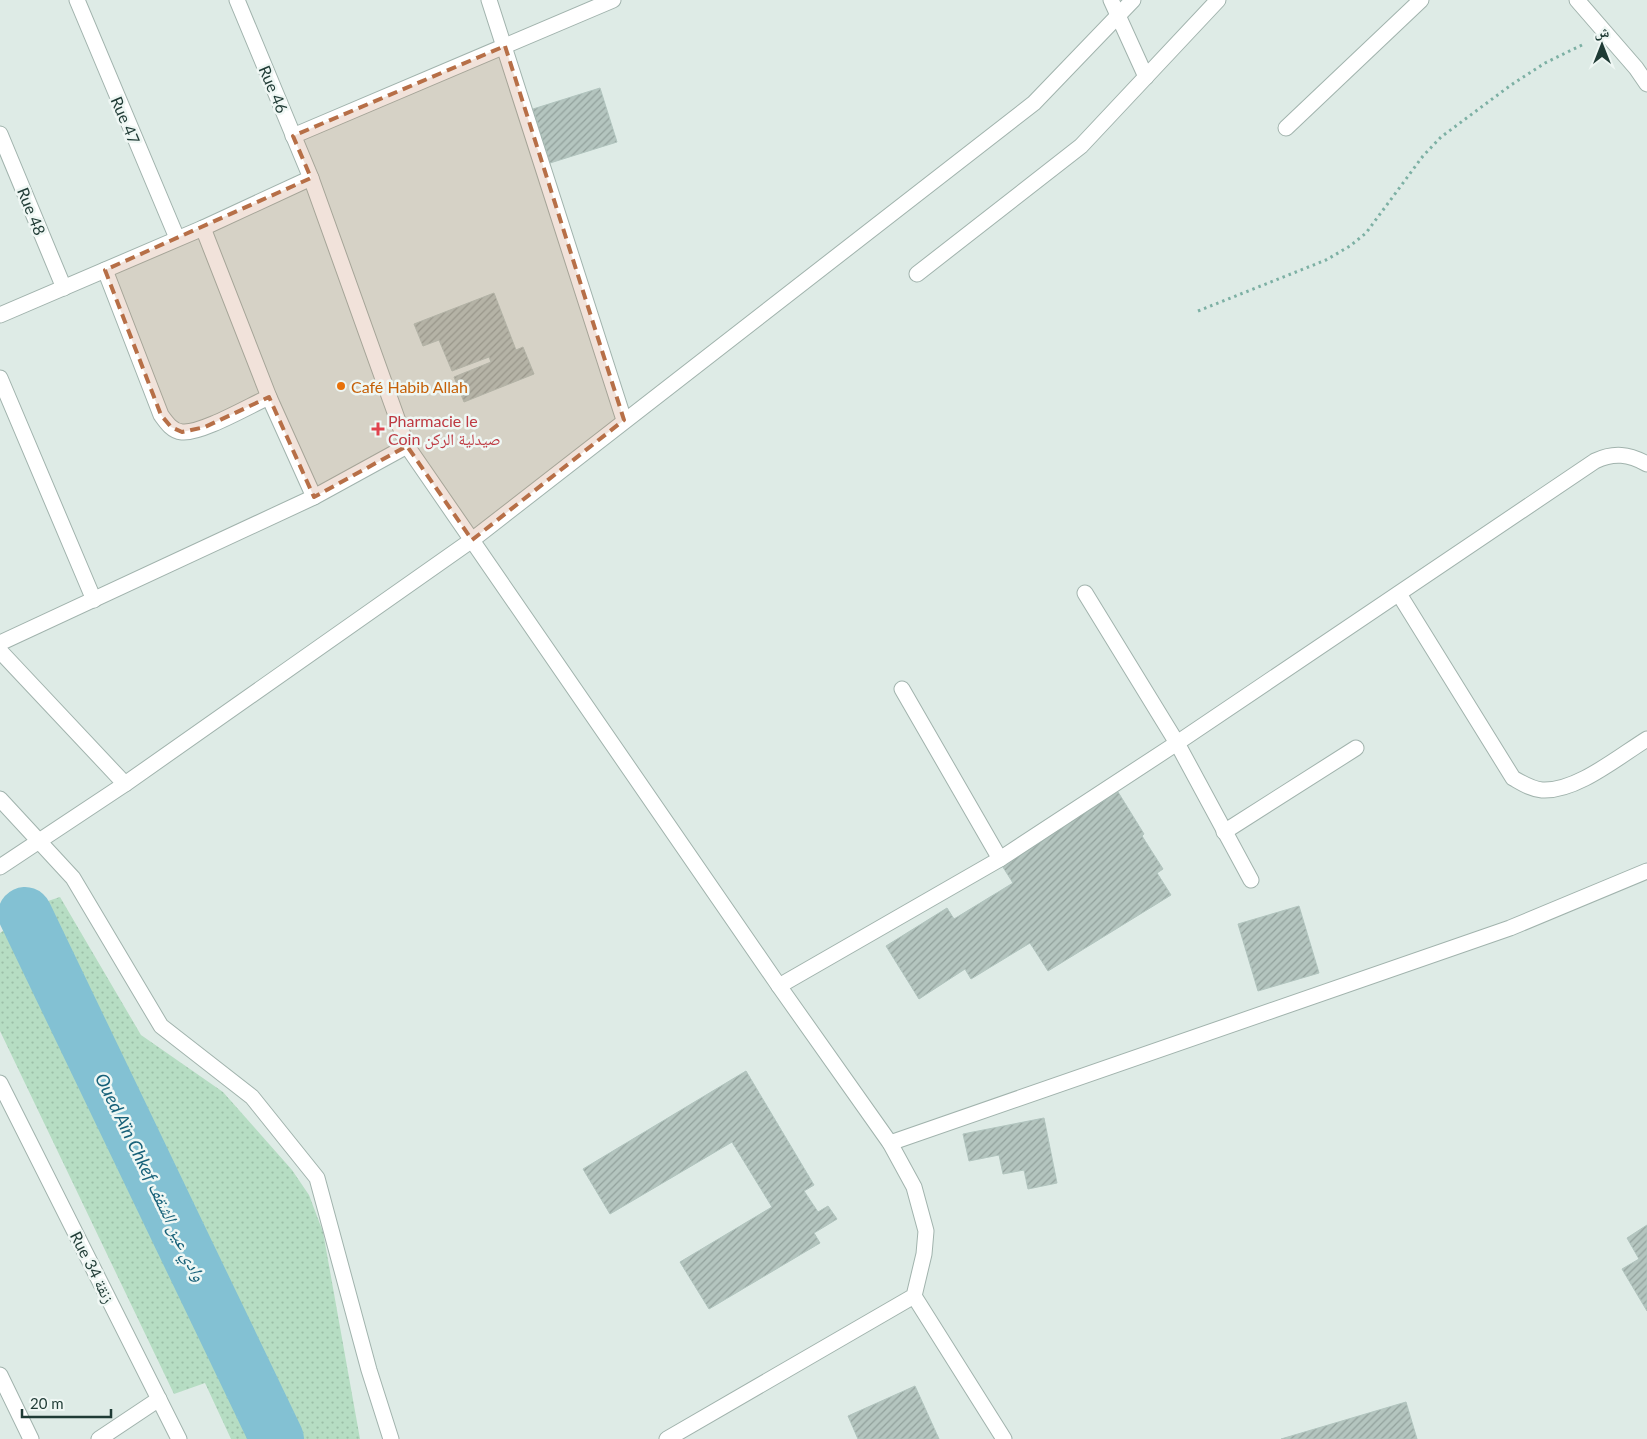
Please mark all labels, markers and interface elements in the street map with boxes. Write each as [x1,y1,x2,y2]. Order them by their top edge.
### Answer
north arrow [1577,20,1627,70]
text: ش [1595,23,1610,41]
street label: Rue 46 [256,62,292,116]
street label: Rue 47 [108,93,144,147]
street label: Rue 48 [14,184,50,238]
place label: Café Habib Allah [351,377,468,396]
marker: Café Habib Allah [335,380,347,392]
place label: Pharmacie le Coin صيدلية الركن [388,411,501,450]
marker: Pharmacie le Coin صيدلية الركن [372,423,384,435]
water label: Oued Aïn Chkef وادي عين الشقف [87,1069,211,1287]
street label: Rue 34 زنقة [66,1228,119,1306]
scale bar [22,1386,111,1418]
text: 20 m [30,1394,64,1412]

